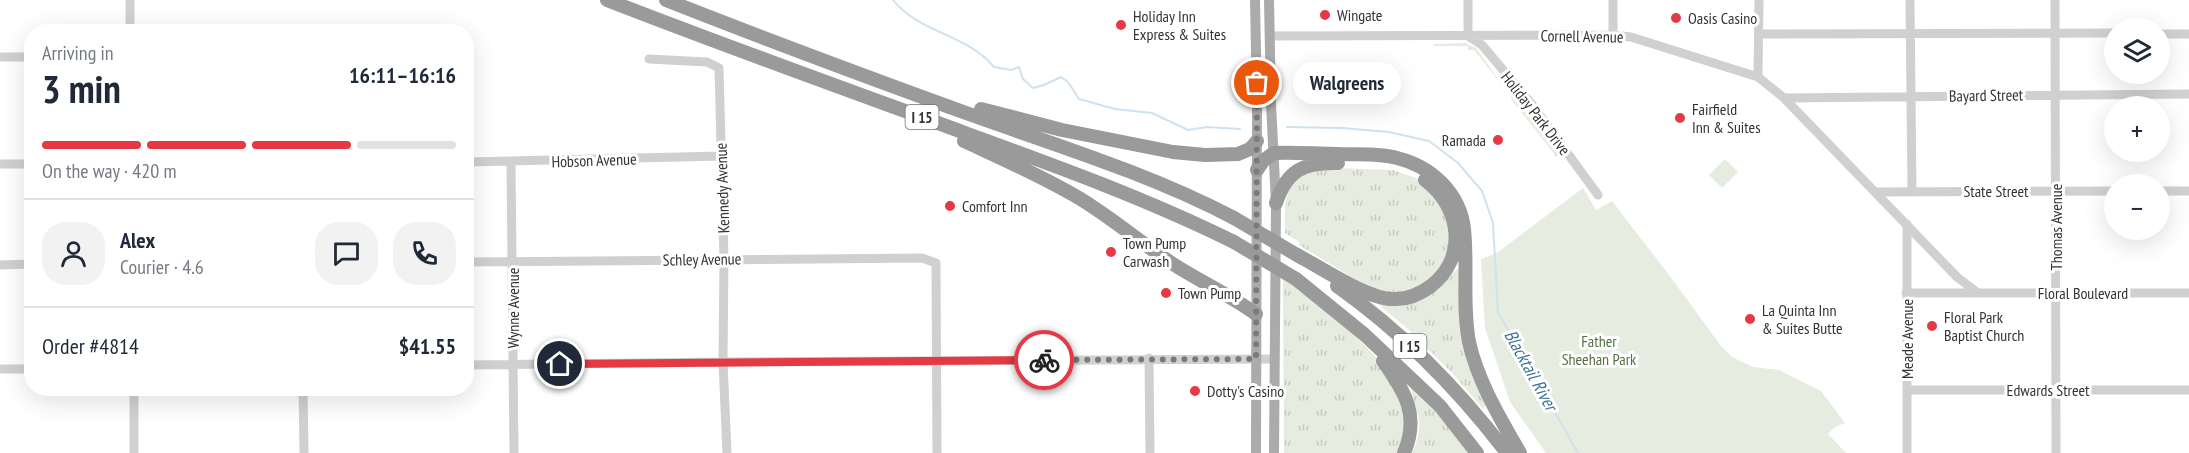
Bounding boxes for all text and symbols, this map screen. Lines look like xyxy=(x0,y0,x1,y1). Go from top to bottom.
place label: Wingate xyxy=(1337,5,1382,25)
place label: Holiday Inn Express & Suites xyxy=(1133,6,1226,44)
marker: Wingate xyxy=(1318,8,1332,22)
place label: Oasis Casino xyxy=(1688,8,1757,28)
marker: Oasis Casino xyxy=(1669,11,1683,25)
marker: Holiday Inn Express & Suites xyxy=(1114,18,1128,32)
map controls xyxy=(2104,18,2170,240)
button: layers xyxy=(2104,18,2170,84)
street label: Cornell Avenue xyxy=(1540,25,1624,47)
text: Arriving in xyxy=(42,40,114,66)
pin xyxy=(1231,57,1282,108)
text: 16:11–16:16 xyxy=(349,61,456,89)
callout: Walgreens xyxy=(1293,62,1401,104)
text: 3 min xyxy=(42,63,121,114)
icon: bag xyxy=(1240,66,1273,99)
street label: Holiday Park Drive xyxy=(1497,67,1575,159)
text: Walgreens xyxy=(1310,70,1384,96)
street label: Bayard Street xyxy=(1949,84,2024,106)
button: + xyxy=(2104,96,2170,162)
place label: Fairfield Inn & Suites xyxy=(1692,99,1761,137)
road number: I 15 xyxy=(906,105,938,129)
marker: Fairfield Inn & Suites xyxy=(1673,111,1687,125)
place label: Ramada xyxy=(1442,130,1486,150)
marker: Ramada xyxy=(1491,133,1505,147)
street label: Kennedy Avenue xyxy=(710,142,734,234)
street label: Hobson Avenue xyxy=(551,149,637,171)
text: On the way · 420 m xyxy=(42,158,177,184)
button: − xyxy=(2104,174,2170,240)
street label: State Street xyxy=(1963,181,2029,201)
street label: Thomas Avenue xyxy=(2046,184,2066,270)
place label: Comfort Inn xyxy=(962,196,1027,216)
marker: Comfort Inn xyxy=(943,199,957,213)
button: person xyxy=(42,222,105,285)
button: chat xyxy=(315,222,378,285)
button: phone xyxy=(393,222,456,285)
text: Alex xyxy=(120,226,155,254)
place label: Town Pump Carwash xyxy=(1123,233,1186,271)
marker: Town Pump Carwash xyxy=(1104,245,1118,259)
street label: Schley Avenue xyxy=(663,248,741,270)
text: Courier · 4.6 xyxy=(120,254,204,280)
street label: Wynne Avenue xyxy=(503,268,523,348)
place label: Town Pump xyxy=(1178,283,1241,303)
street label: Floral Boulevard xyxy=(2038,283,2128,303)
marker: Town Pump xyxy=(1159,286,1173,300)
street label: Meade Avenue xyxy=(1897,299,1917,379)
place label: La Quinta Inn & Suites Butte xyxy=(1762,300,1843,338)
place label: Floral Park Baptist Church xyxy=(1944,307,2024,345)
marker: La Quinta Inn & Suites Butte xyxy=(1743,312,1757,326)
marker: Floral Park Baptist Church xyxy=(1925,319,1939,333)
water label: Blacktail River xyxy=(1499,325,1564,417)
courier xyxy=(1014,330,1074,390)
park label: Father Sheehan Park xyxy=(1562,331,1637,369)
text: Order #4814 xyxy=(42,332,139,360)
text: $41.55 xyxy=(399,332,456,360)
road number: I 15 xyxy=(1394,334,1426,358)
pin xyxy=(534,338,585,389)
icon: bike xyxy=(1028,344,1061,377)
icon: home xyxy=(543,347,576,380)
street label: Edwards Street xyxy=(2007,380,2090,400)
place label: Dotty's Casino xyxy=(1207,381,1284,401)
marker: Dotty's Casino xyxy=(1188,384,1202,398)

